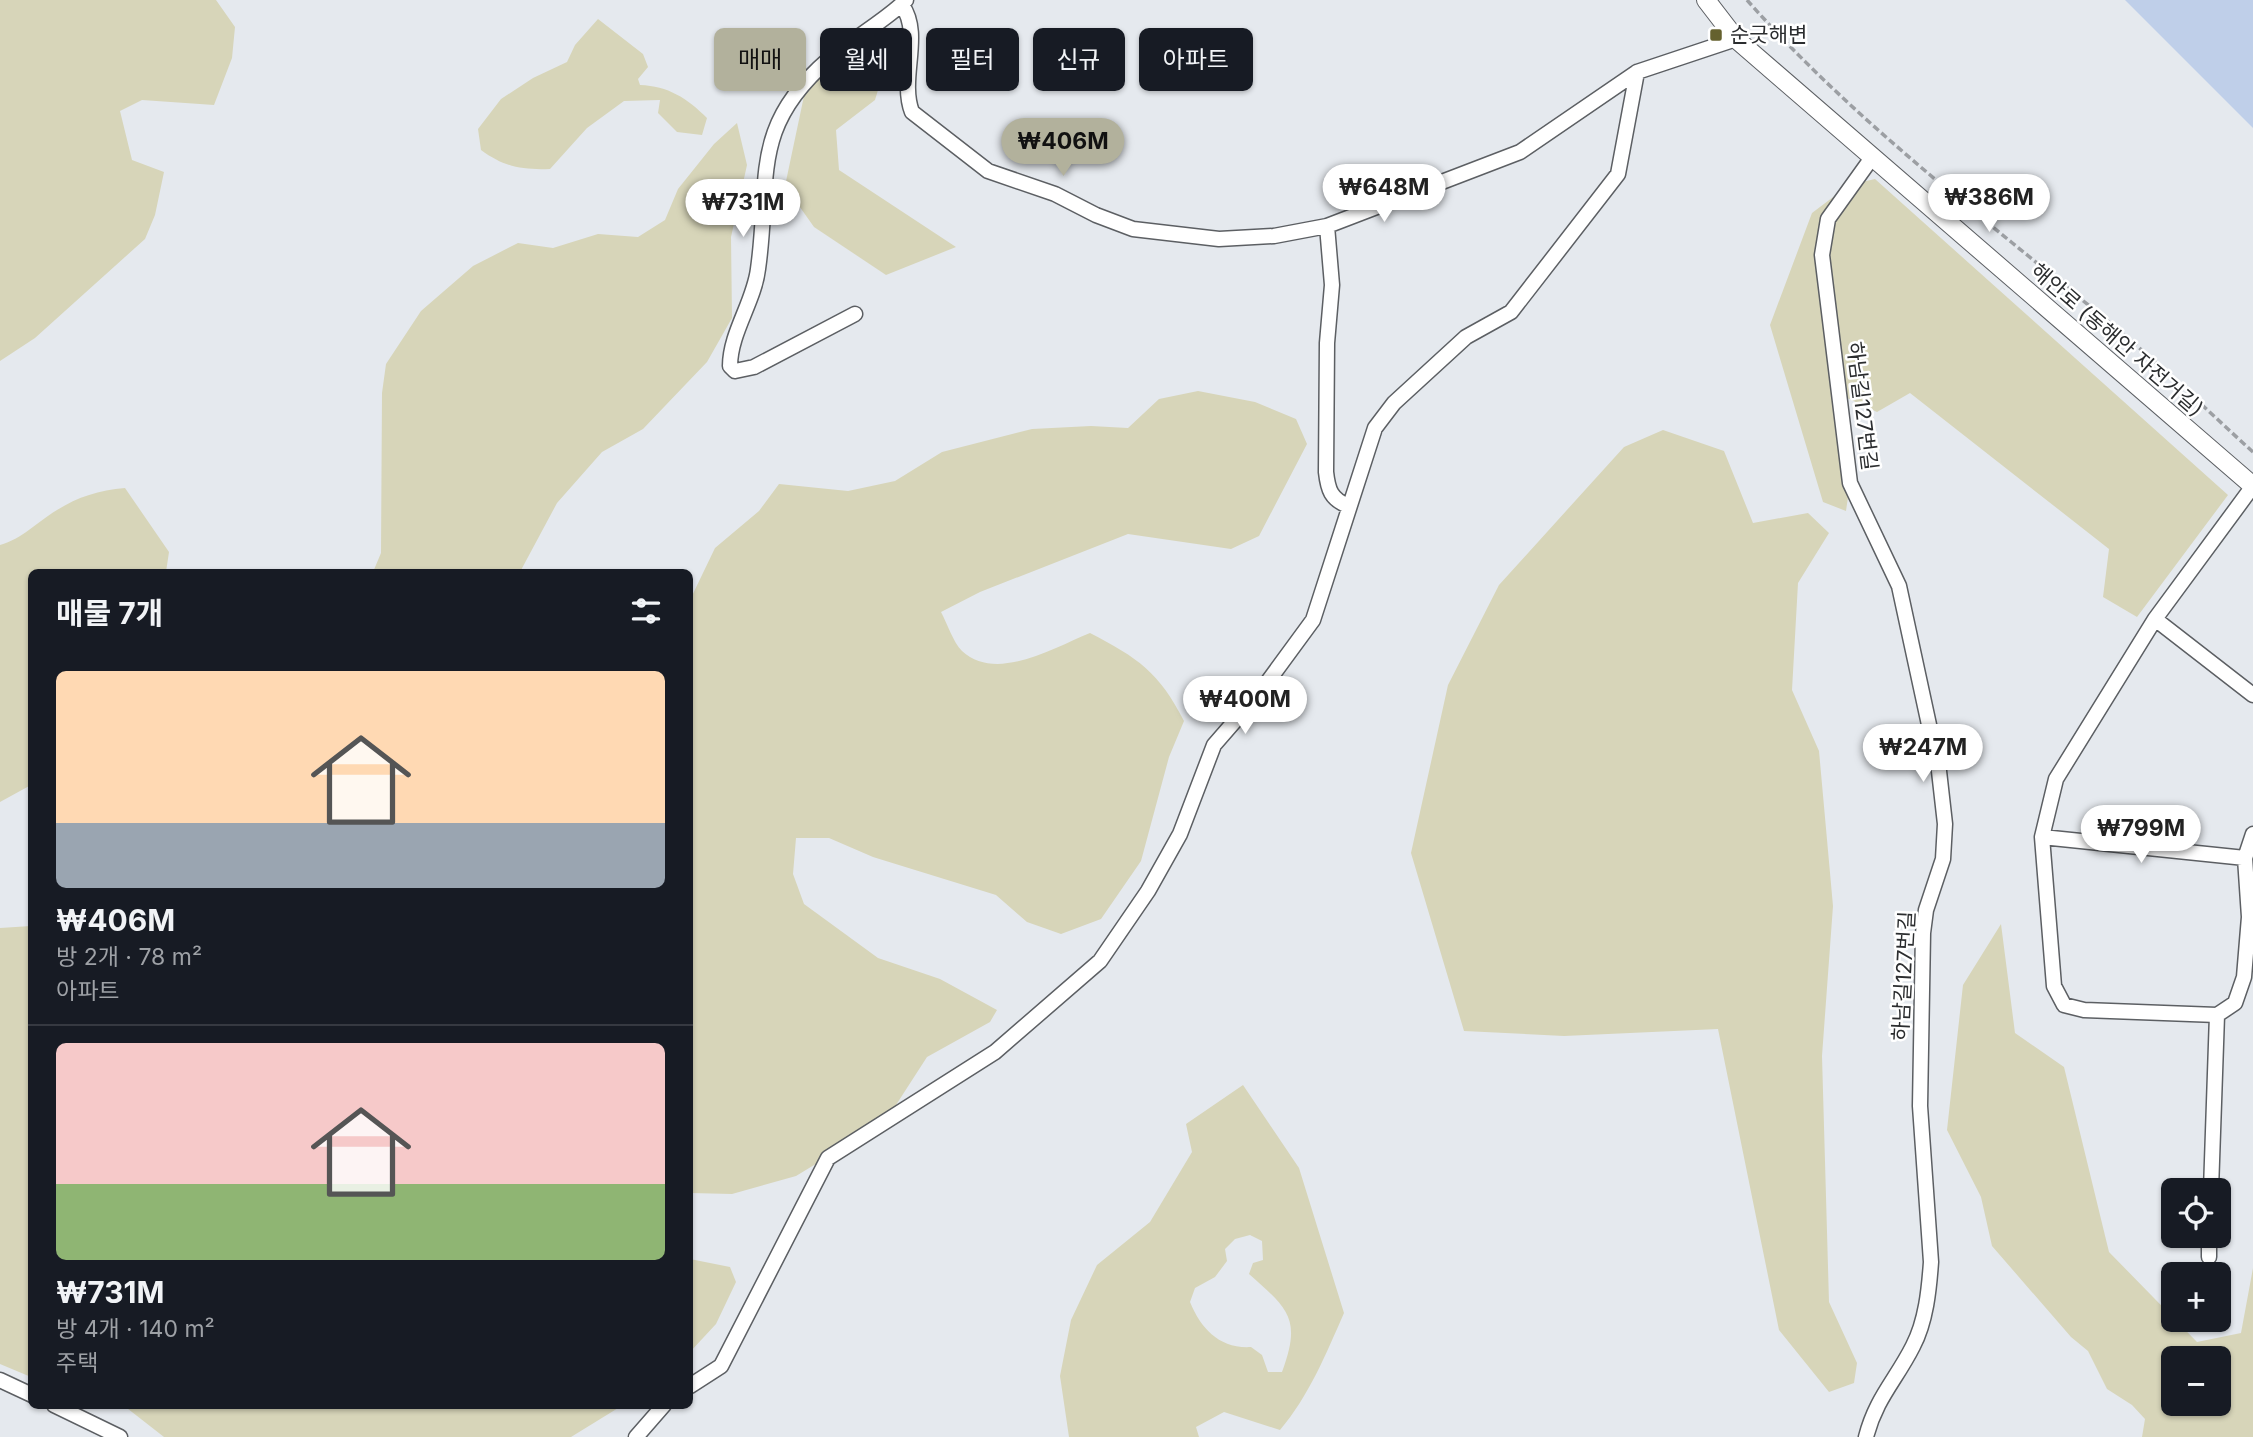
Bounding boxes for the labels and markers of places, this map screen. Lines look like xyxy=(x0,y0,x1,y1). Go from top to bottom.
place label: 순긋해변 xyxy=(1730,22,1807,47)
marker: 순긋해변 xyxy=(1708,27,1724,43)
pin: ₩406M xyxy=(1014,118,1112,178)
pin: ₩648M xyxy=(1335,164,1433,224)
pin: ₩386M xyxy=(1940,174,2038,234)
pin: ₩731M xyxy=(694,180,792,239)
pin: ₩400M xyxy=(1196,676,1294,736)
pin: ₩247M xyxy=(1874,724,1972,784)
pin: ₩799M xyxy=(2092,806,2190,865)

